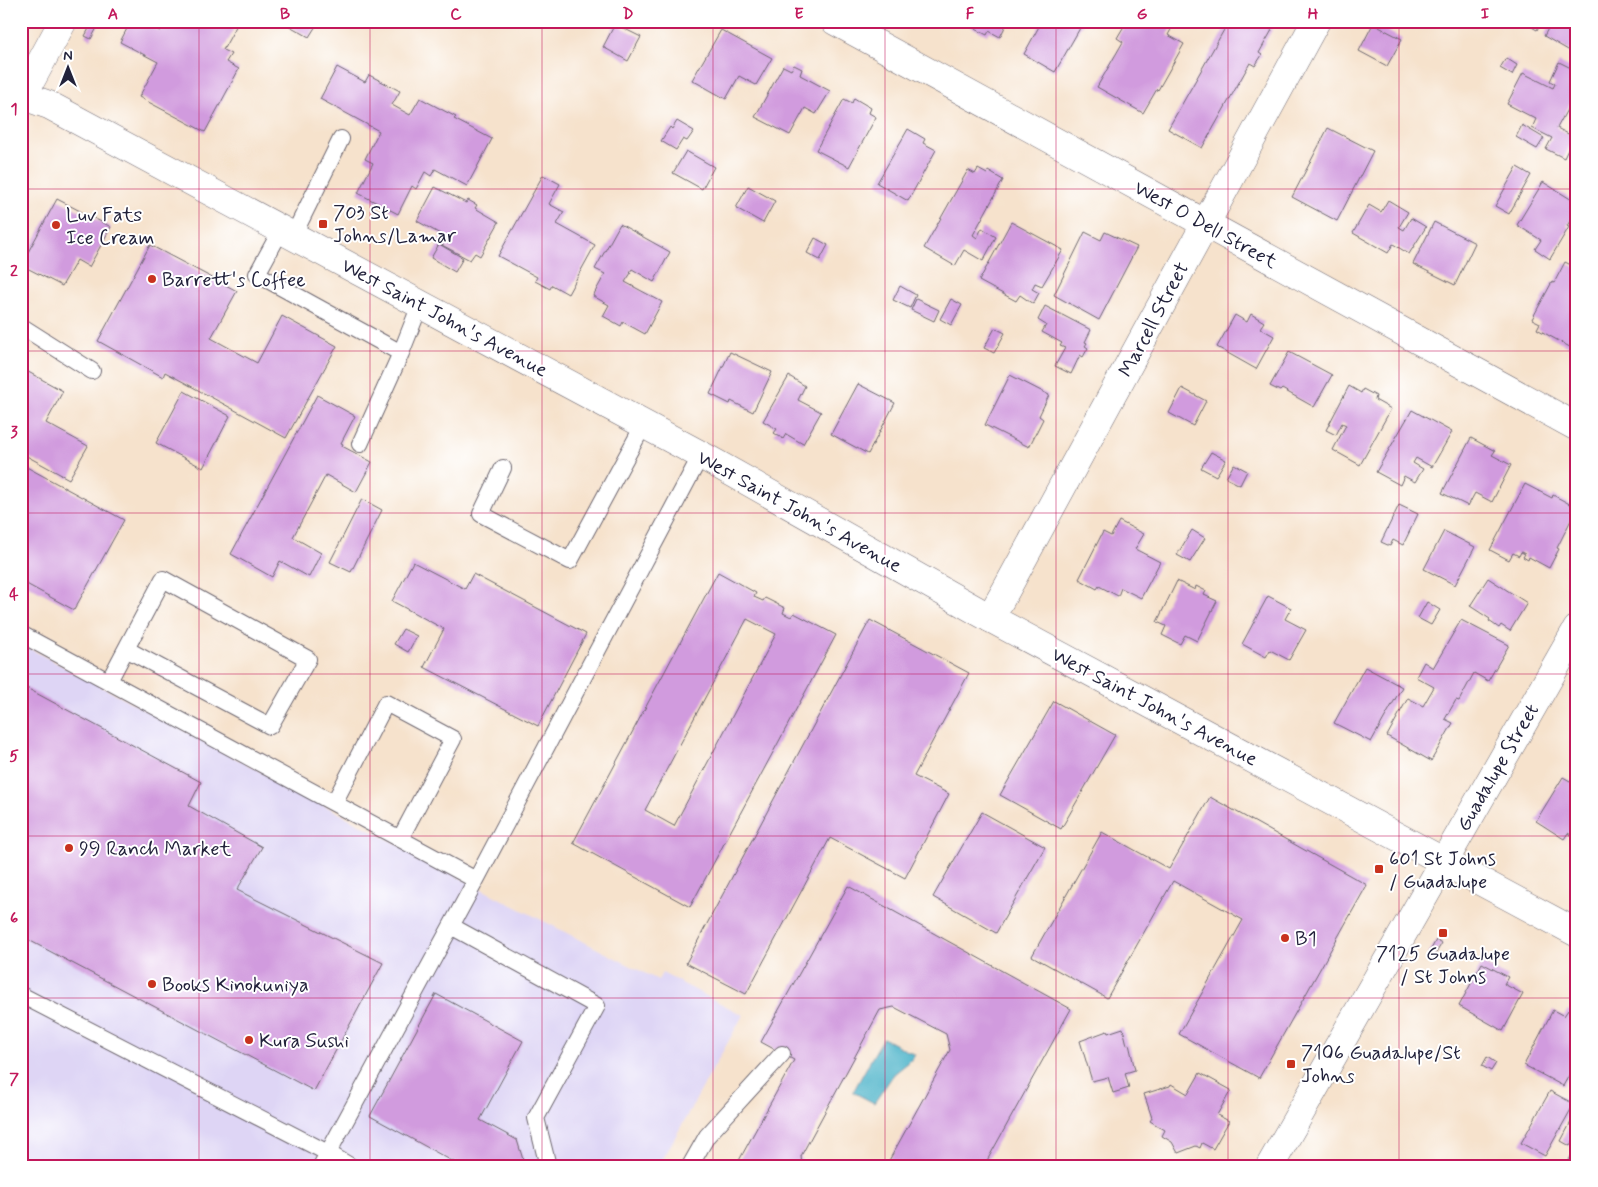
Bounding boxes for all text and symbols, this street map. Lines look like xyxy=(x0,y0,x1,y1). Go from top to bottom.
text: A xyxy=(108,4,118,25)
text: B xyxy=(280,4,290,25)
text: C xyxy=(450,4,462,25)
text: D xyxy=(622,4,634,25)
text: E xyxy=(794,4,804,25)
text: F xyxy=(966,4,975,25)
text: G xyxy=(1137,4,1148,25)
text: H xyxy=(1308,4,1319,25)
text: I xyxy=(1481,4,1490,25)
north arrow xyxy=(42,42,92,92)
text: N xyxy=(63,47,73,65)
text: 1 xyxy=(10,99,18,120)
street label: West O Dell Street xyxy=(1129,175,1282,276)
place label: 703 St Johns/Lamar xyxy=(333,200,457,250)
place label: Luv Fats Ice Cream xyxy=(66,202,154,252)
marker: 703 St Johns/Lamar xyxy=(317,218,329,230)
marker: Luv Fats Ice Cream xyxy=(50,219,62,231)
street label: West Saint John's Avenue xyxy=(336,252,552,384)
street label: Marcell Street xyxy=(1113,258,1196,382)
text: 2 xyxy=(10,261,18,282)
place label: Barrett's Coffee xyxy=(162,267,306,294)
marker: Barrett's Coffee xyxy=(146,273,158,285)
text: 3 xyxy=(10,422,18,443)
street label: West Saint John's Avenue xyxy=(692,445,907,580)
text: 4 xyxy=(9,584,19,605)
street label: West Saint John's Avenue xyxy=(1046,641,1262,773)
street label: Guadalupe Street xyxy=(1451,699,1546,837)
text: 5 xyxy=(9,746,19,767)
place label: 99 Ranch Market xyxy=(79,836,231,863)
marker: 99 Ranch Market xyxy=(63,842,75,854)
place label: 601 St Johns / Guadalupe xyxy=(1389,846,1496,896)
marker: 601 St Johns / Guadalupe xyxy=(1373,863,1385,875)
text: 6 xyxy=(10,908,18,929)
place label: B1 xyxy=(1295,926,1317,953)
marker: 7125 Guadalupe / St Johns xyxy=(1437,927,1449,939)
marker: B1 xyxy=(1279,932,1291,944)
place label: 7125 Guadalupe / St Johns xyxy=(1376,941,1510,991)
place label: Books Kinokuniya xyxy=(162,972,309,999)
marker: Books Kinokuniya xyxy=(146,978,158,990)
place label: Kura Sushi xyxy=(259,1028,349,1055)
marker: Kura Sushi xyxy=(243,1034,255,1046)
place label: 7106 Guadalupe/St Johns xyxy=(1301,1040,1461,1090)
marker: 7106 Guadalupe/St Johns xyxy=(1285,1058,1297,1070)
text: 7 xyxy=(9,1069,19,1090)

